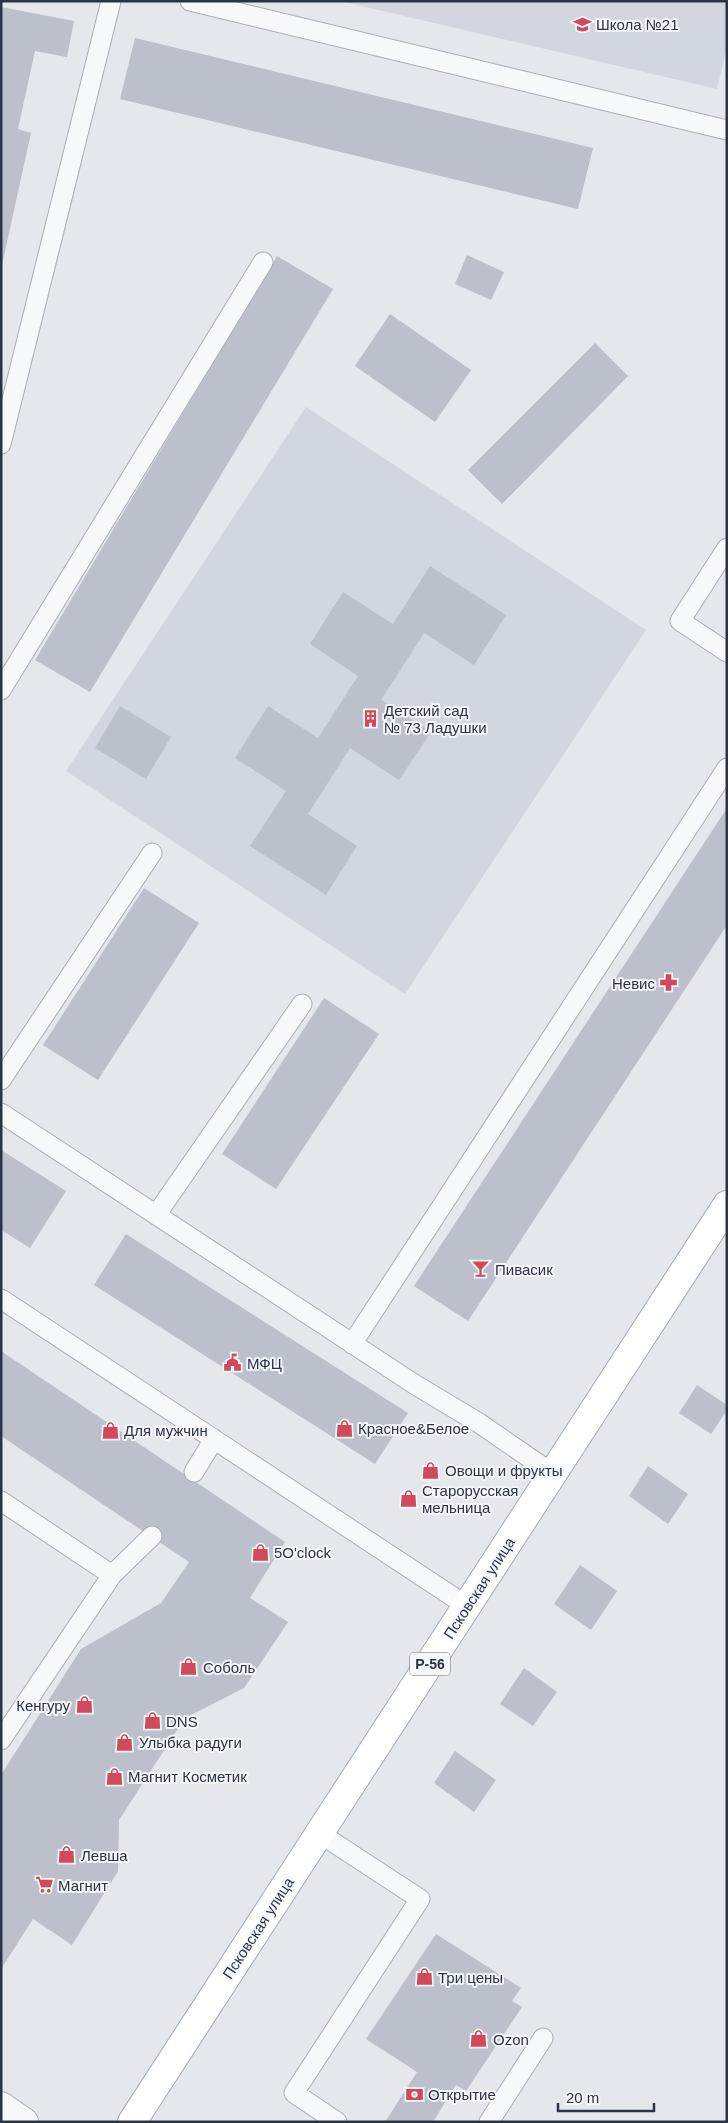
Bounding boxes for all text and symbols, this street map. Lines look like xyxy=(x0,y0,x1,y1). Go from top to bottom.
school or university icon: Школа №21 xyxy=(572,14,592,34)
place label: Школа №21 xyxy=(596,16,679,33)
place label: Детский сад № 73 Ладушки xyxy=(384,702,487,736)
building icon: Детский сад № 73 Ладушки xyxy=(360,709,380,729)
pharmacy icon: Невис xyxy=(659,973,679,993)
place label: Невис xyxy=(612,975,655,992)
bar icon: Пивасик xyxy=(471,1259,491,1279)
place label: Пивасик xyxy=(495,1261,553,1278)
public building icon: МФЦ xyxy=(223,1353,243,1373)
place label: МФЦ xyxy=(247,1355,282,1372)
shop icon: Красное&Белое xyxy=(334,1418,354,1438)
shop icon: Для мужчин xyxy=(100,1420,120,1440)
place label: Красное&Белое xyxy=(358,1420,469,1437)
place label: Для мужчин xyxy=(124,1422,208,1439)
shop icon: Овощи и фрукты xyxy=(421,1460,441,1480)
place label: Овощи и фрукты xyxy=(445,1462,563,1479)
place label: Старорусская мельница xyxy=(422,1482,518,1516)
shop icon: Старорусская мельница xyxy=(398,1489,418,1509)
street label: Псковская улица xyxy=(440,1534,518,1642)
shop icon: 5O'clock xyxy=(250,1542,270,1562)
place label: 5O'clock xyxy=(274,1544,332,1561)
road number: Р-56 xyxy=(410,1652,450,1676)
shop icon: Соболь xyxy=(179,1657,199,1677)
place label: Соболь xyxy=(203,1659,256,1676)
shop icon: Кенгуру xyxy=(74,1695,94,1715)
place label: Кенгуру xyxy=(16,1697,70,1714)
shop icon: DNS xyxy=(142,1711,162,1731)
place label: DNS xyxy=(166,1713,198,1730)
shop icon: Улыбка радуги xyxy=(115,1732,135,1752)
place label: Улыбка радуги xyxy=(139,1734,242,1751)
shop icon: Магнит Косметик xyxy=(104,1766,124,1786)
place label: Магнит Косметик xyxy=(128,1768,247,1785)
shop icon: Левша xyxy=(57,1845,77,1865)
place label: Левша xyxy=(81,1847,128,1864)
street label: Псковская улица xyxy=(219,1874,297,1982)
supermarket icon: Магнит xyxy=(34,1875,54,1895)
place label: Магнит xyxy=(58,1877,108,1894)
shop icon: Три цены xyxy=(414,1967,434,1987)
place label: Три цены xyxy=(438,1969,503,1986)
shop icon: Ozon xyxy=(469,2029,489,2049)
place label: Ozon xyxy=(493,2031,529,2048)
scale bar xyxy=(558,2080,654,2112)
bank icon: Открытие xyxy=(404,2084,424,2104)
place label: Открытие xyxy=(428,2086,496,2103)
text: 20 m xyxy=(566,2089,599,2106)

